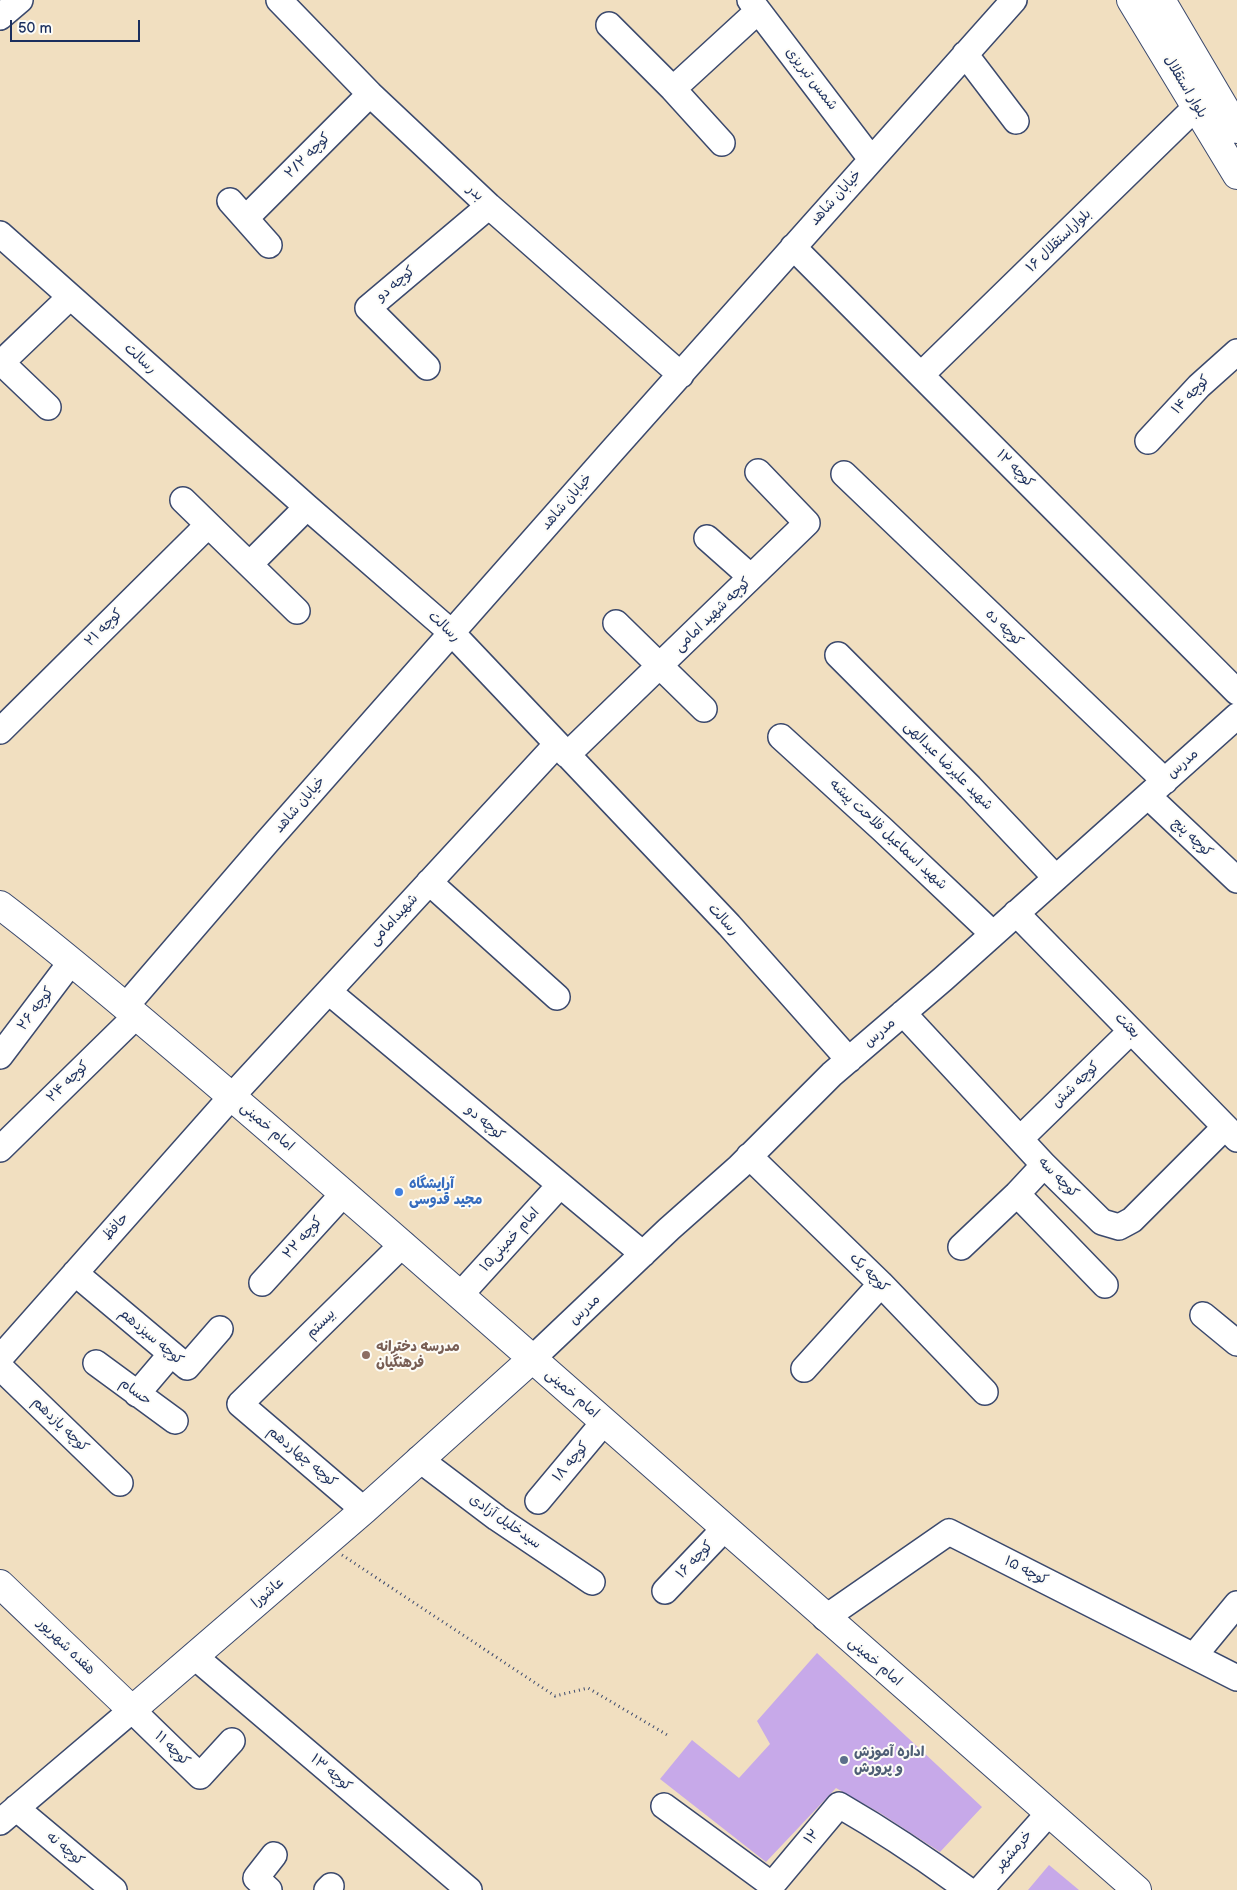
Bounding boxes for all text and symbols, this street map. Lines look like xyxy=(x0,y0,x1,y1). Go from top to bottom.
scale bar xyxy=(12,10,142,42)
text: 50 m xyxy=(18,19,52,38)
street label: شمس تبریزی xyxy=(781,44,841,114)
street label: بلوار استقلال xyxy=(1160,53,1210,121)
street label: کوچه ۲/۲ xyxy=(282,130,334,182)
street label: خیابان شاهد xyxy=(807,167,865,229)
street label: بدر xyxy=(463,181,487,205)
street label: بلواراستقلال ۱۶ xyxy=(1023,206,1095,276)
street label: کوچه دو xyxy=(373,263,419,305)
street label: رسالت xyxy=(120,340,160,378)
street label: کوچه ۱۴ xyxy=(1168,372,1214,418)
street label: کوچه ۱۲ xyxy=(992,446,1038,492)
street label: خیابان شاهد xyxy=(538,470,596,534)
street label: کوچه شهید امامی xyxy=(671,574,755,656)
street label: کوچه ۲۱ xyxy=(81,605,127,651)
street label: کوچه ده xyxy=(982,606,1026,650)
street label: رسالت xyxy=(425,608,463,646)
street label: شهید علیرضا عبدالهی xyxy=(900,718,996,814)
street label: مدرس xyxy=(1164,746,1202,782)
street label: خیابان شاهد xyxy=(271,773,329,837)
street label: شهید اسماعیل فلاحت پیشه xyxy=(826,776,950,894)
street label: کوچه پنج xyxy=(1168,815,1216,861)
street label: شهیدامامی xyxy=(366,891,422,949)
street label: رسالت xyxy=(704,901,742,939)
street label: کوچه ۲۶ xyxy=(14,984,58,1034)
street label: بعثت xyxy=(1111,1010,1143,1042)
street label: مدرس xyxy=(861,1015,899,1051)
street label: کوچه ۲۴ xyxy=(43,1058,93,1106)
street label: کوچه شش xyxy=(1049,1058,1103,1112)
street label: امام خمینی xyxy=(237,1099,297,1155)
street label: کوچه دو xyxy=(462,1102,508,1144)
street label: کوچه سه xyxy=(1034,1154,1082,1202)
place label: آرایشگاه مجید قدوسی xyxy=(409,1176,482,1208)
marker: آرایشگاه مجید قدوسی xyxy=(393,1186,405,1198)
street label: امام خمینی۱۵ xyxy=(477,1204,543,1276)
street label: حافظ xyxy=(99,1210,133,1244)
street label: کوچه ۲۲ xyxy=(280,1213,326,1263)
street label: کوچه یک xyxy=(846,1250,892,1296)
street label: مدرس xyxy=(566,1291,604,1329)
street label: کوچه سیزدهم xyxy=(115,1305,187,1369)
street label: بیستم xyxy=(303,1306,339,1342)
place label: مدرسه دخترانه فرهنگیان xyxy=(376,1339,460,1371)
marker: مدرسه دخترانه فرهنگیان xyxy=(360,1349,372,1361)
street label: امام خمینی xyxy=(542,1366,602,1422)
street label: حسام xyxy=(116,1375,154,1409)
street label: کوچه یازدهم xyxy=(28,1394,92,1456)
street label: کوچه چهاردهم xyxy=(264,1423,340,1491)
street label: کوچه ۱۸ xyxy=(549,1439,593,1485)
street label: سیدخلیل آزادی xyxy=(466,1491,544,1553)
street label: کوچه ۱۶ xyxy=(673,1538,717,1582)
street label: کوچه ۱۵ xyxy=(1001,1553,1051,1589)
street label: عاشورا xyxy=(248,1574,288,1612)
street label: هفده شهریور xyxy=(34,1615,98,1679)
street label: امام خمینی xyxy=(845,1634,905,1690)
street label: کوچه ۱۱ xyxy=(151,1728,193,1770)
place label: اداره آموزش و پرورش xyxy=(854,1744,924,1776)
street label: کوچه ۱۳ xyxy=(307,1751,355,1795)
marker: اداره آموزش و پرورش xyxy=(838,1754,850,1766)
street label: ۱۲ xyxy=(801,1826,823,1848)
street label: خرمشهر xyxy=(992,1827,1036,1875)
street label: کوچه نه xyxy=(43,1828,87,1870)

